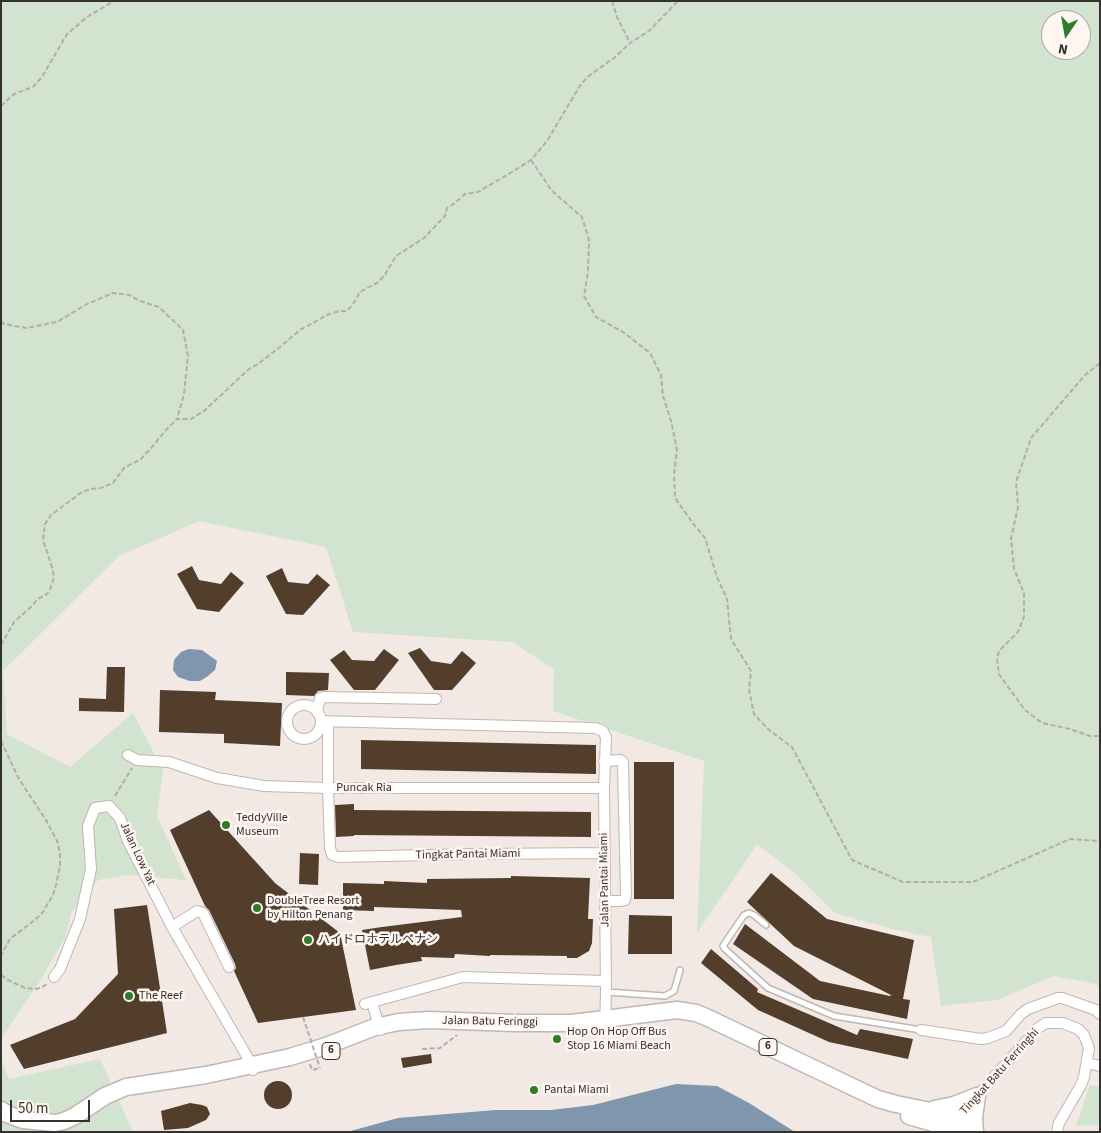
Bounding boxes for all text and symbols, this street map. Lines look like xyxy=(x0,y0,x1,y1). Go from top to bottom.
north arrow xyxy=(1041,10,1091,60)
text: N xyxy=(1056,38,1070,59)
street label: Puncak Ria xyxy=(336,781,392,795)
place label: TeddyVille Museum xyxy=(236,811,288,839)
marker: TeddyVille Museum xyxy=(220,819,232,831)
street label: Jalan Low Yat xyxy=(116,820,158,888)
street label: Jalan Pantai Miami xyxy=(597,833,613,927)
street label: Tingkat Pantai Miami xyxy=(415,847,521,863)
place label: DoubleTree Resort by Hilton Penang xyxy=(267,894,359,922)
marker: DoubleTree Resort by Hilton Penang xyxy=(251,902,263,914)
place label: ハイドロホテルペナン xyxy=(318,933,438,947)
marker: ハイドロホテルペナン xyxy=(302,934,314,946)
place label: The Reef xyxy=(139,989,182,1003)
marker: The Reef xyxy=(123,990,135,1002)
street label: Jalan Batu Feringgi xyxy=(442,1014,538,1030)
place label: Hop On Hop Off Bus Stop 16 Miami Beach xyxy=(567,1025,671,1053)
street label: Tingkat Batu Ferringhi xyxy=(957,1026,1043,1118)
marker: Hop On Hop Off Bus Stop 16 Miami Beach xyxy=(551,1033,563,1045)
road number: 6 xyxy=(759,1038,777,1056)
road number: 6 xyxy=(322,1042,340,1060)
place label: Pantai Miami xyxy=(544,1083,609,1097)
marker: Pantai Miami xyxy=(528,1084,540,1096)
scale bar xyxy=(12,1090,92,1122)
text: 50 m xyxy=(18,1098,48,1119)

